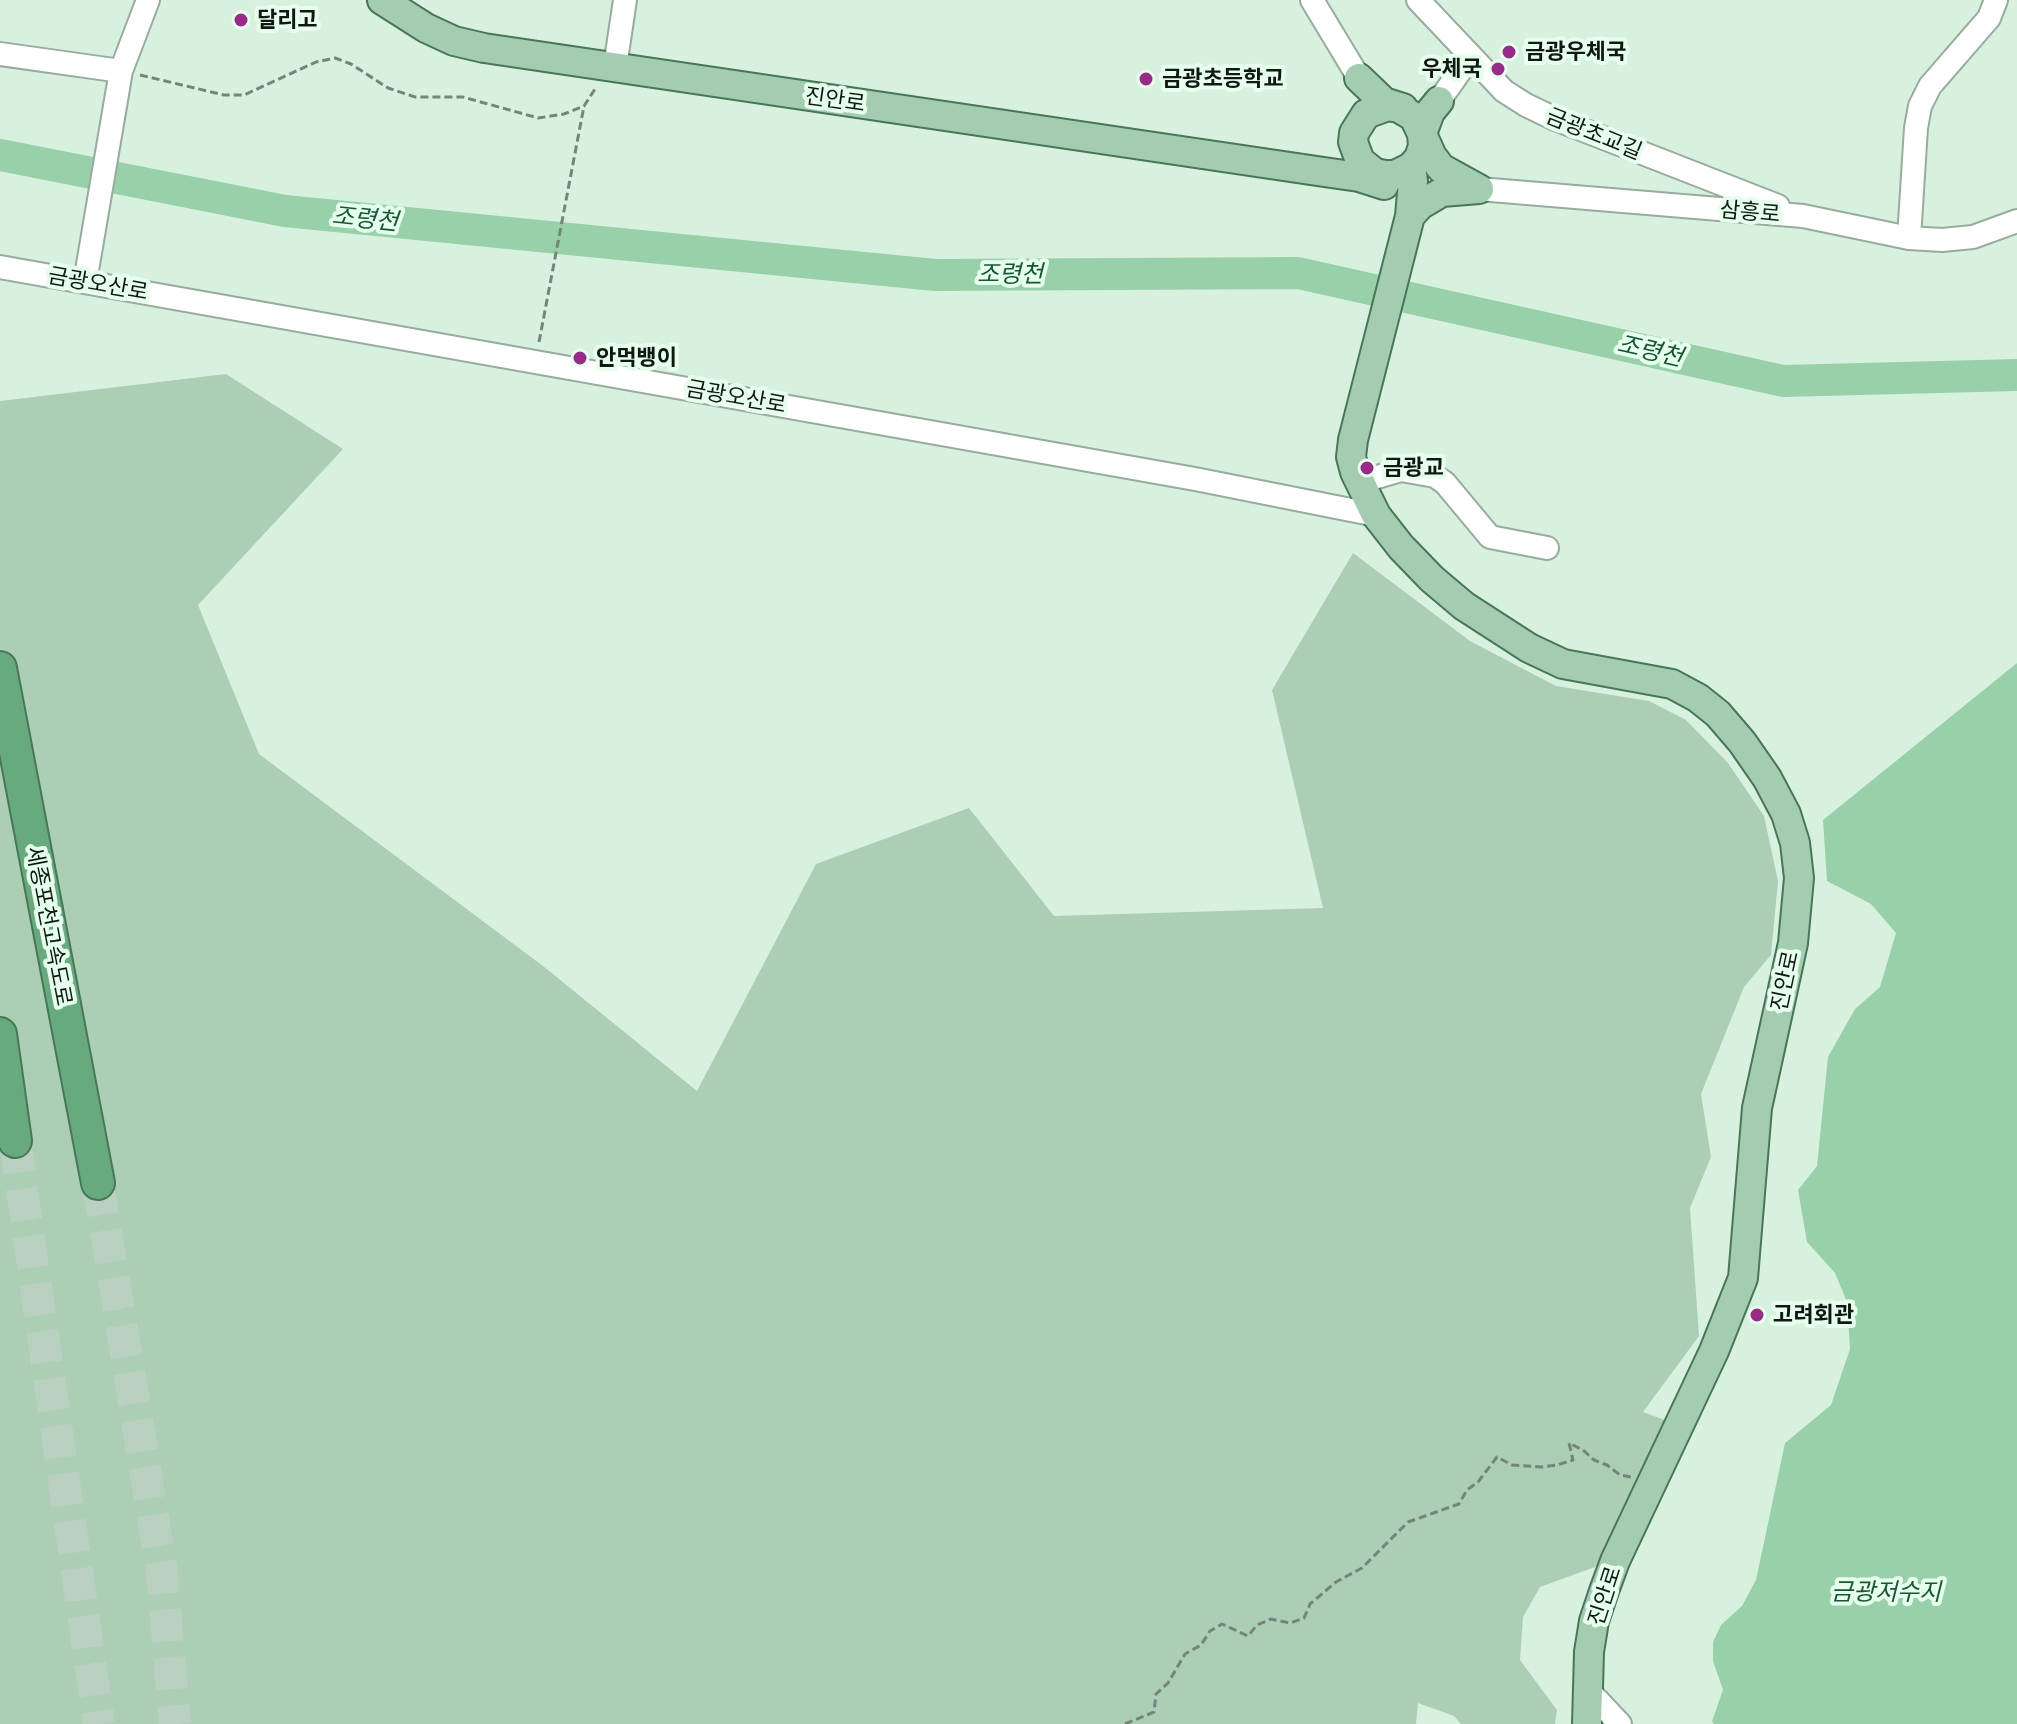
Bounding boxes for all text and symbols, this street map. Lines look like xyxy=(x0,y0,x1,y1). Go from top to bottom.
place label: 달리고 xyxy=(257,7,318,33)
marker: 달리고 xyxy=(232,11,250,29)
place label: 금광우체국 xyxy=(1525,39,1626,65)
marker: 금광우체국 xyxy=(1500,43,1518,61)
place label: 우체국 xyxy=(1421,56,1482,82)
marker: 우체국 xyxy=(1489,60,1507,78)
place label: 금광초등학교 xyxy=(1162,66,1283,92)
marker: 금광초등학교 xyxy=(1137,70,1155,88)
street label: 진안로 xyxy=(803,83,867,117)
street label: 금광초교길 xyxy=(1542,103,1646,165)
street label: 삼흥로 xyxy=(1719,196,1781,228)
water label: 조령천 xyxy=(331,201,399,237)
water label: 조령천 xyxy=(977,260,1043,288)
street label: 금광오산로 xyxy=(46,262,150,306)
water label: 조령천 xyxy=(1614,330,1686,372)
place label: 안먹뱅이 xyxy=(596,345,677,371)
marker: 안먹뱅이 xyxy=(571,349,589,367)
street label: 금광오산로 xyxy=(684,375,788,419)
place label: 금광교 xyxy=(1383,455,1444,481)
marker: 금광교 xyxy=(1358,459,1376,477)
street label: 세종포천고속도로 xyxy=(21,844,77,1008)
street label: 진안로 xyxy=(1766,949,1804,1013)
place label: 고려회관 xyxy=(1773,1302,1854,1328)
marker: 고려회관 xyxy=(1748,1306,1766,1324)
street label: 진안로 xyxy=(1583,1563,1627,1629)
water label: 금광저수지 xyxy=(1831,1578,1941,1606)

